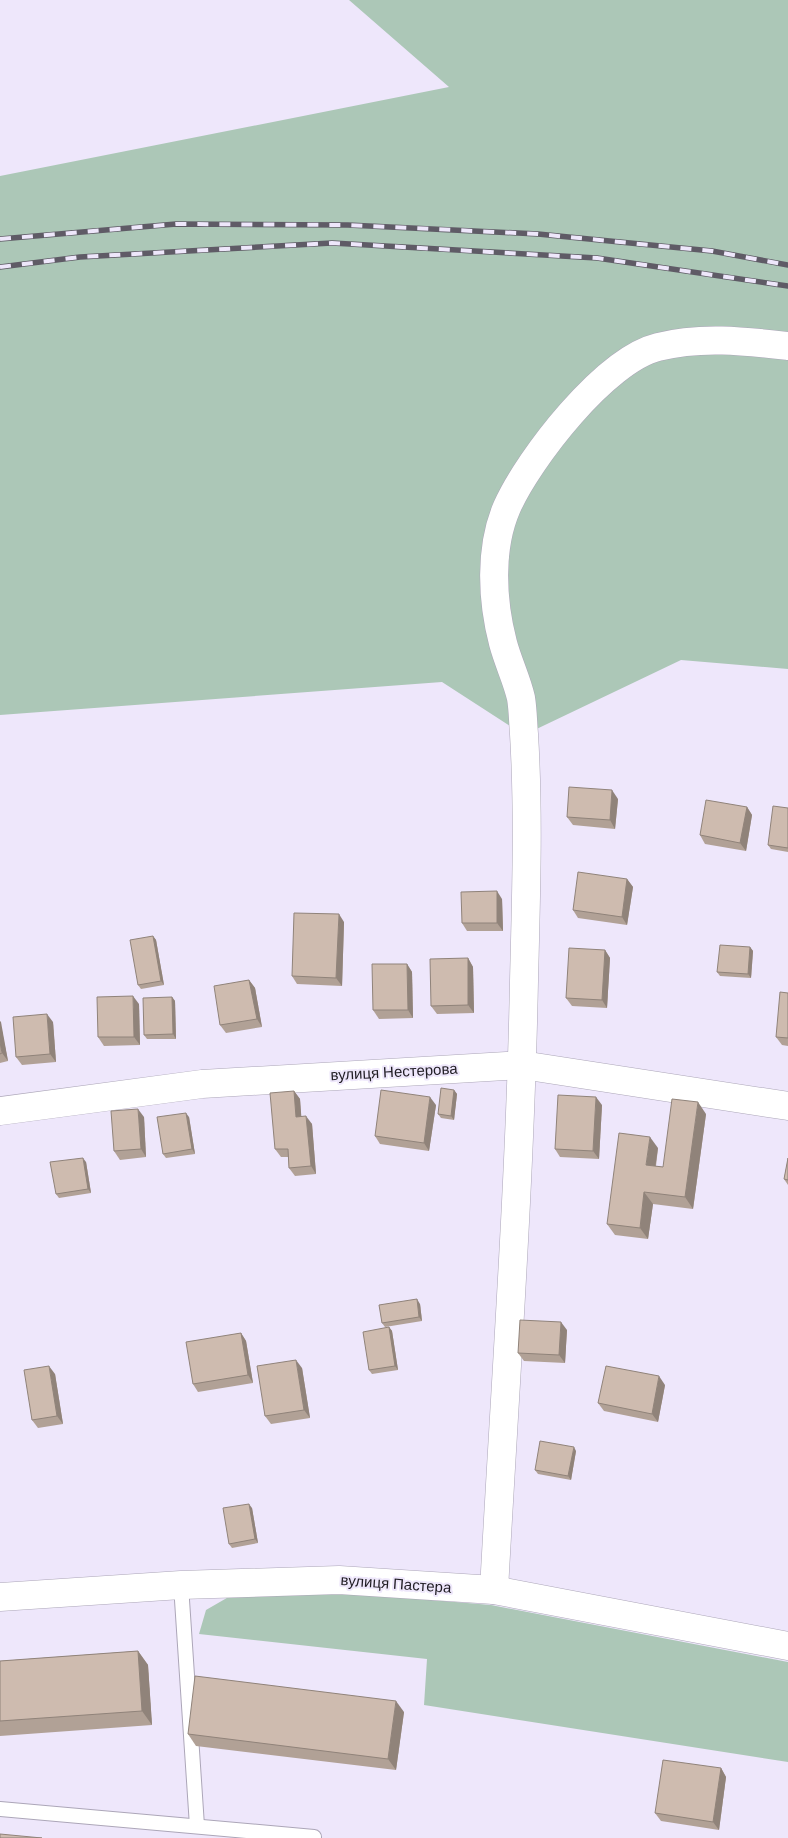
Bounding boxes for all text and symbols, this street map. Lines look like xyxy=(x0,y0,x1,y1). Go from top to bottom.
street label: вулиця Нестерова xyxy=(330,1059,459,1085)
street label: вулиця Пастера xyxy=(340,1570,453,1598)

